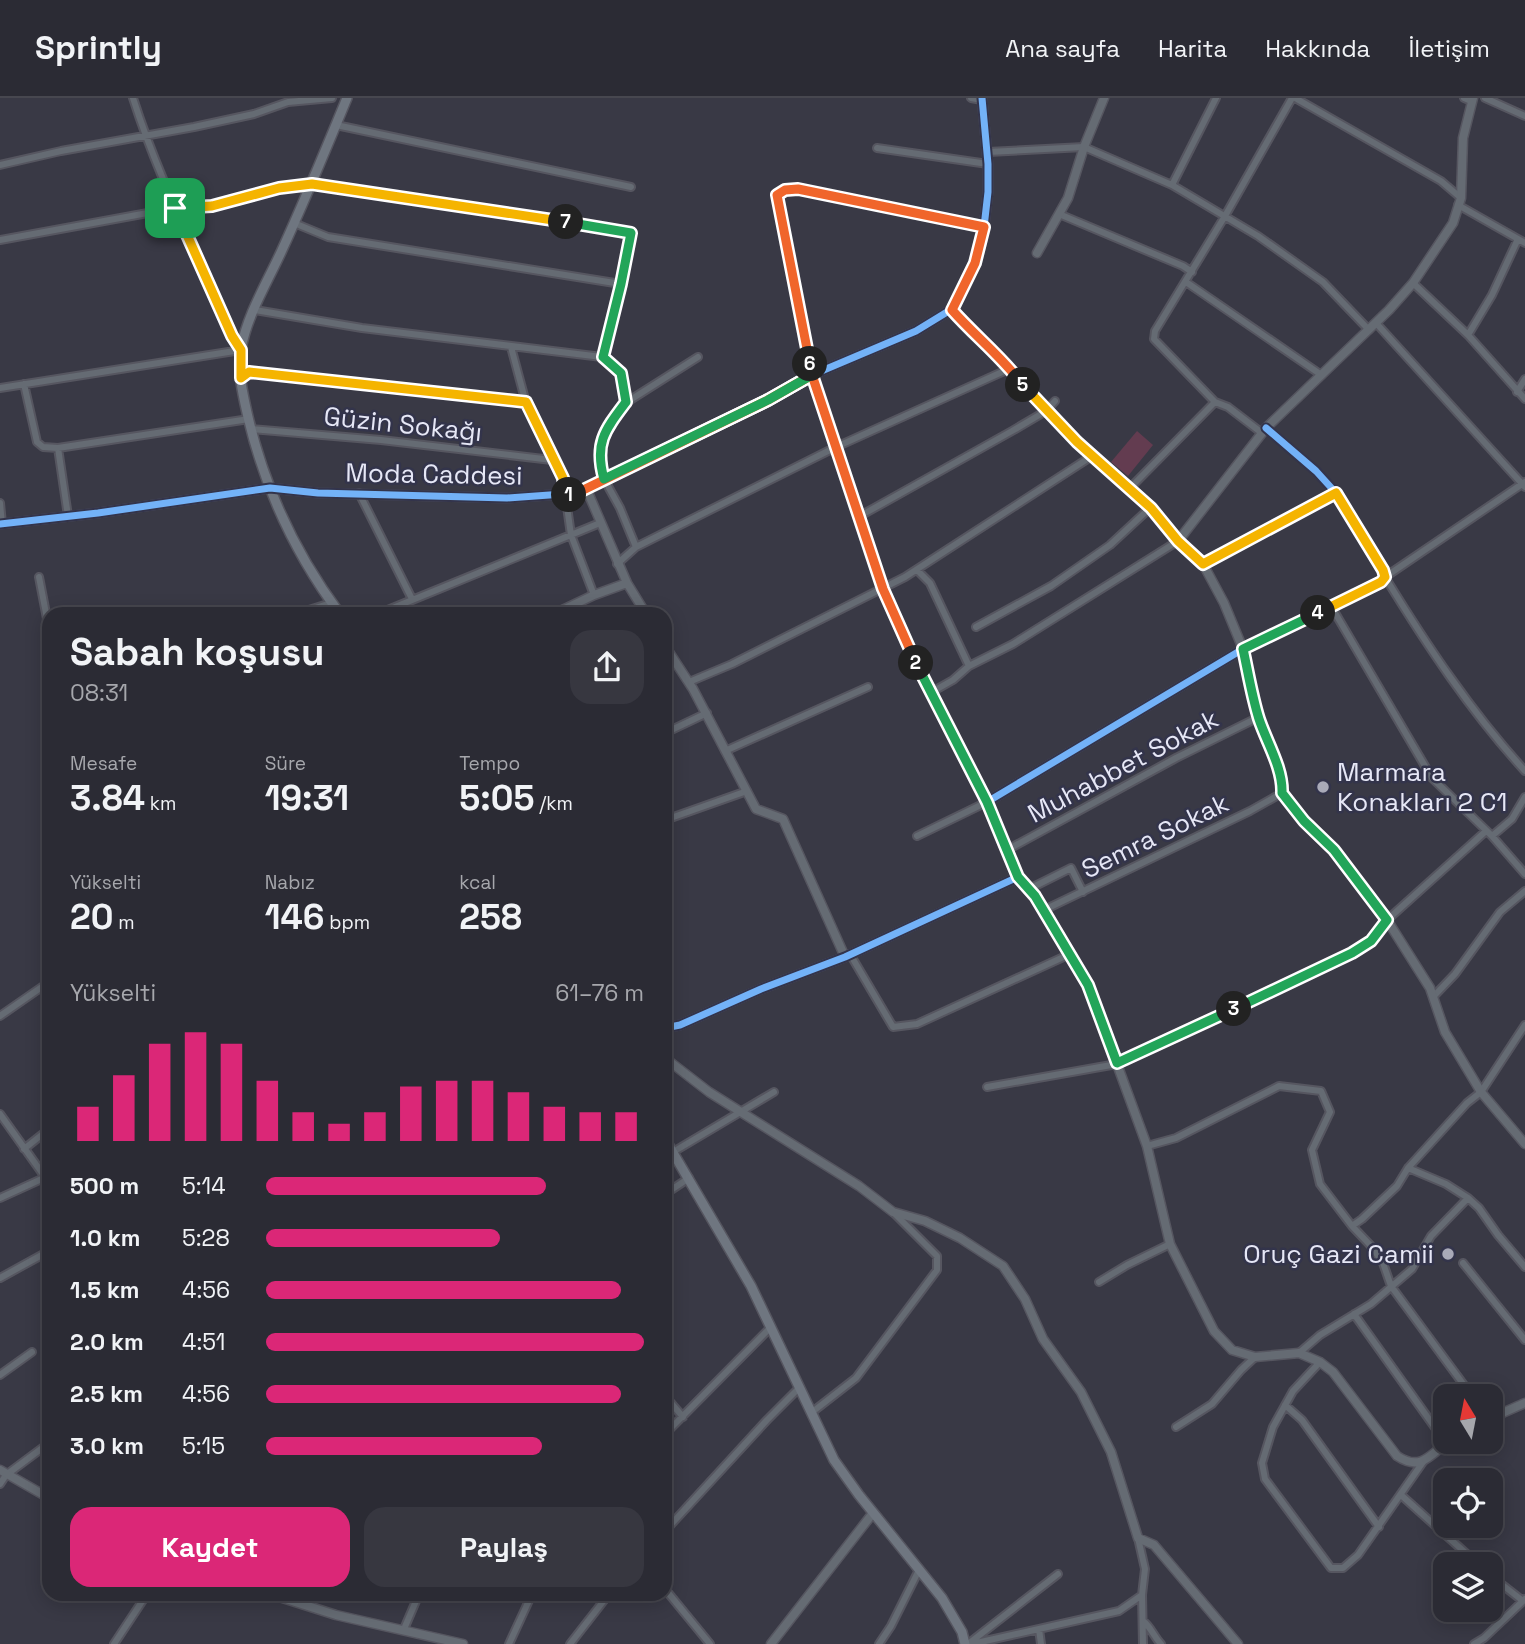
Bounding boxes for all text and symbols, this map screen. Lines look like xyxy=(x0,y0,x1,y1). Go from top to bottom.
text: Sprintly xyxy=(35,27,162,69)
text: Ana sayfa xyxy=(1005,33,1120,64)
text: Harita xyxy=(1158,33,1227,64)
text: Hakkında xyxy=(1265,33,1370,64)
text: İletişim xyxy=(1408,33,1490,64)
pin xyxy=(145,178,205,238)
icon: arrive xyxy=(156,189,194,227)
pin: 7 xyxy=(548,204,584,240)
text: 7 xyxy=(560,209,571,234)
pin: 6 xyxy=(792,346,828,382)
text: 6 xyxy=(804,351,815,376)
pin: 5 xyxy=(1006,368,1040,402)
text: 5 xyxy=(1017,372,1028,397)
street label: Güzin Sokağı xyxy=(322,399,484,449)
street label: Moda Caddesi xyxy=(345,455,523,493)
pin: 1 xyxy=(552,478,586,512)
text: 1 xyxy=(564,482,573,507)
pin: 4 xyxy=(1300,596,1336,630)
text: 4 xyxy=(1311,600,1324,625)
text: Sabah koşusu xyxy=(70,628,324,676)
button: share xyxy=(570,630,644,704)
pin: 2 xyxy=(898,646,934,680)
text: 2 xyxy=(910,650,921,675)
text: 08:31 xyxy=(70,678,128,708)
street label: Muhabbet Sokak xyxy=(1022,701,1224,831)
text: Mesafe xyxy=(70,751,137,776)
text: Süre xyxy=(265,751,306,776)
text: Tempo xyxy=(459,751,520,776)
place label: Marmara Konakları 2 C1 xyxy=(1337,755,1507,819)
text: 3.84 xyxy=(70,776,145,820)
text: 19:31 xyxy=(265,776,349,820)
text: 5:05 xyxy=(459,776,534,820)
marker: Marmara Konakları 2 C1 xyxy=(1315,779,1331,795)
street label: Semra Sokak xyxy=(1076,786,1234,886)
text: km xyxy=(145,791,176,816)
text: /km xyxy=(534,791,573,816)
text: Yükselti xyxy=(70,870,141,895)
text: Nabız xyxy=(265,870,315,895)
text: kcal xyxy=(459,870,496,895)
text: 20 xyxy=(70,895,113,939)
text: 146 xyxy=(265,895,324,939)
text: 258 xyxy=(459,895,522,939)
text: m xyxy=(113,910,135,935)
text: bpm xyxy=(324,910,370,935)
text: Yükselti xyxy=(70,978,156,1008)
text: 61–76 m xyxy=(555,978,644,1008)
pin: 3 xyxy=(1216,992,1252,1026)
text: 3 xyxy=(1228,996,1239,1021)
text: 500 m xyxy=(70,1171,139,1201)
text: 5:14 xyxy=(182,1171,226,1201)
text: 1.0 km xyxy=(70,1223,140,1253)
text: 5:28 xyxy=(182,1223,230,1253)
place label: Oruç Gazi Camii xyxy=(1243,1237,1434,1271)
marker: Oruç Gazi Camii xyxy=(1440,1246,1456,1262)
text: 1.5 km xyxy=(70,1275,140,1305)
text: 4:56 xyxy=(182,1275,230,1305)
text: 2.0 km xyxy=(70,1327,144,1357)
text: 4:51 xyxy=(182,1327,225,1357)
text: 2.5 km xyxy=(70,1379,143,1409)
text: 4:56 xyxy=(182,1379,230,1409)
north arrow xyxy=(1433,1384,1503,1454)
map controls xyxy=(1433,1384,1503,1622)
text: 3.0 km xyxy=(70,1431,144,1461)
text: 5:15 xyxy=(182,1431,225,1461)
button: locate xyxy=(1433,1468,1503,1538)
button: Kaydet xyxy=(70,1507,350,1587)
button: Paylaş xyxy=(364,1507,644,1587)
button: layers xyxy=(1433,1552,1503,1622)

